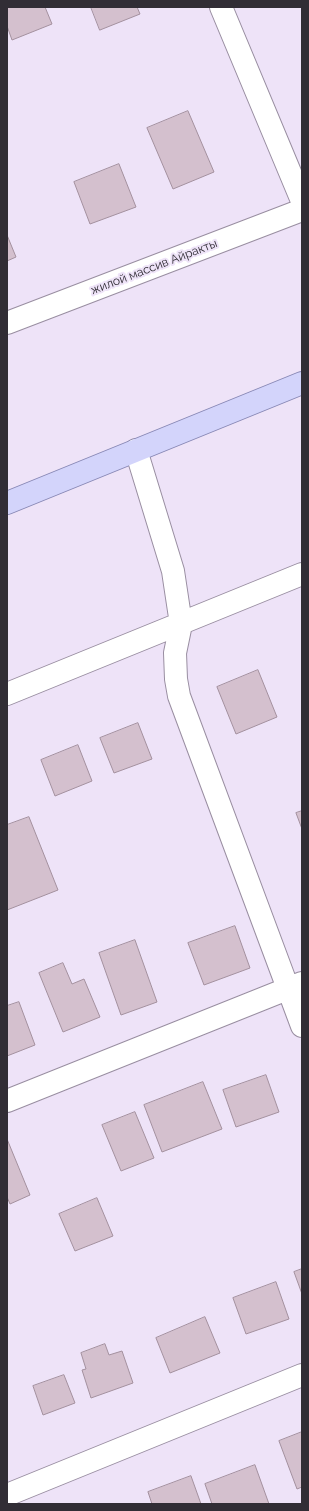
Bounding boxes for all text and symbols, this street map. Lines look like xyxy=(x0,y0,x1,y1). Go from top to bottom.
street label: жилой массив Айракты xyxy=(89,236,219,298)

